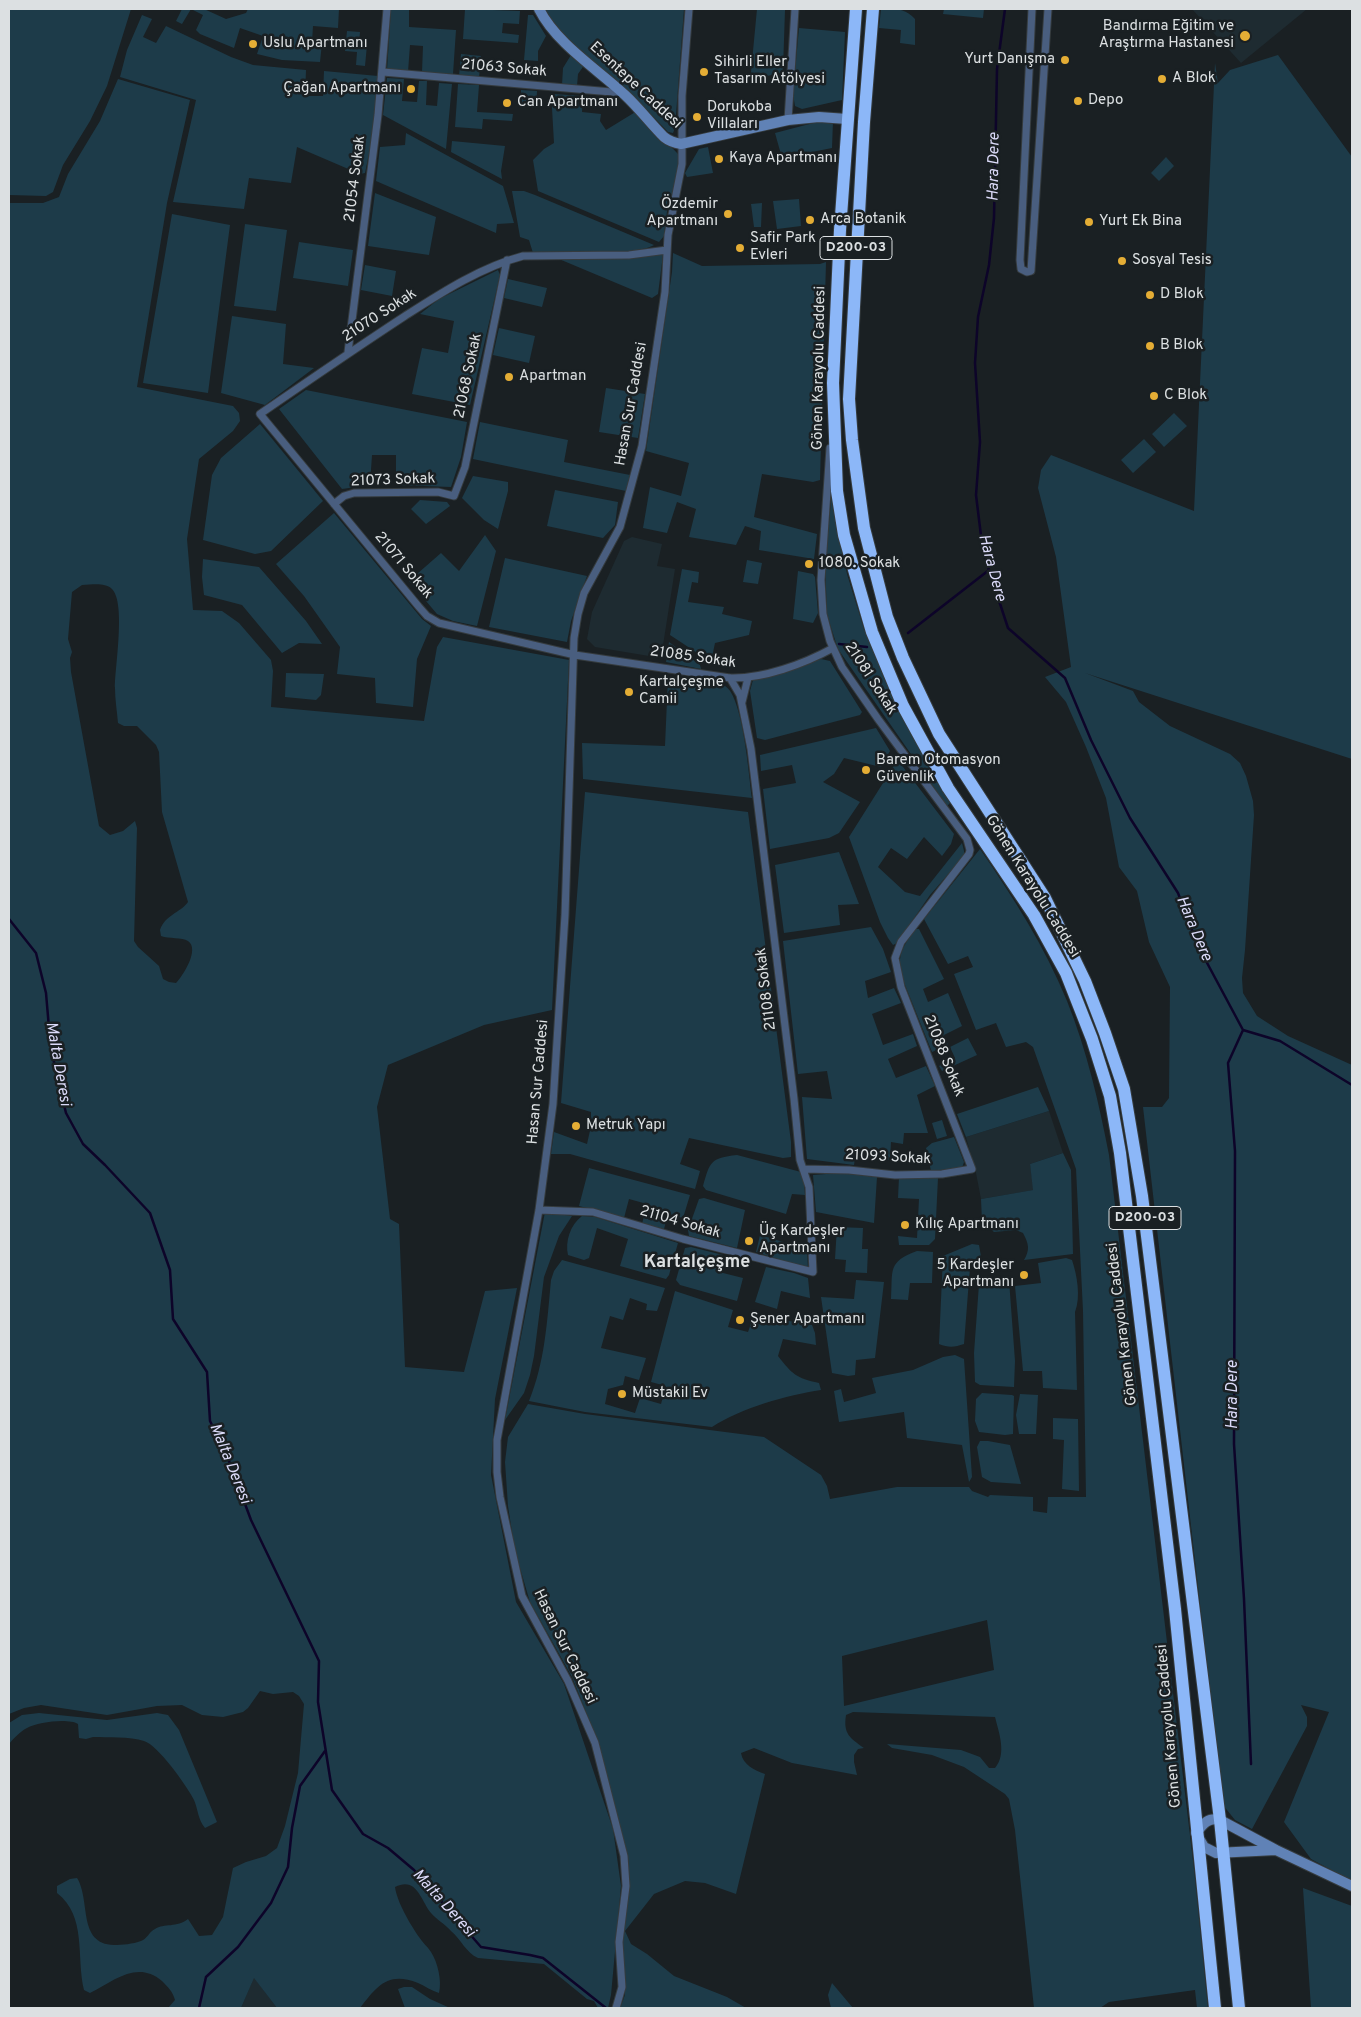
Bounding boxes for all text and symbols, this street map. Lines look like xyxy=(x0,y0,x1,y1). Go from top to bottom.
place label: Bandırma Eğitim ve Araştırma Hastanesi xyxy=(1099,18,1234,53)
marker: Bandırma Eğitim ve Araştırma Hastanesi xyxy=(1238,29,1252,43)
place label: Uslu Apartmanı xyxy=(263,35,368,53)
marker: Uslu Apartmanı xyxy=(247,38,259,50)
street label: Esentepe Caddesi xyxy=(585,39,685,133)
place label: Yurt Danışma xyxy=(964,51,1055,69)
place label: Sihirli Eller Tasarım Atölyesi xyxy=(714,54,825,89)
marker: Yurt Danışma xyxy=(1059,54,1071,66)
street label: 21063 Sokak xyxy=(460,56,548,82)
marker: Sihirli Eller Tasarım Atölyesi xyxy=(698,66,710,78)
place label: A Blok xyxy=(1172,70,1216,88)
marker: A Blok xyxy=(1156,73,1168,85)
place label: Çağan Apartmanı xyxy=(283,80,401,98)
marker: Çağan Apartmanı xyxy=(405,83,417,95)
place label: Depo xyxy=(1088,92,1123,110)
place label: Can Apartmanı xyxy=(517,94,618,112)
marker: Depo xyxy=(1072,95,1084,107)
marker: Can Apartmanı xyxy=(501,97,513,109)
place label: Dorukoba Villaları xyxy=(707,99,772,134)
marker: Dorukoba Villaları xyxy=(691,111,703,123)
water label: Hara Dere xyxy=(985,132,1005,202)
street label: 21054 Sokak xyxy=(342,135,370,223)
place label: Kaya Apartmanı xyxy=(729,150,837,168)
marker: Kaya Apartmanı xyxy=(713,153,725,165)
place label: Özdemir Apartmanı xyxy=(647,196,718,231)
marker: Özdemir Apartmanı xyxy=(722,208,734,220)
place label: Arca Botanik xyxy=(820,211,906,229)
place label: Yurt Ek Bina xyxy=(1099,213,1182,231)
marker: Arca Botanik xyxy=(804,214,816,226)
marker: Yurt Ek Bina xyxy=(1083,216,1095,228)
place label: Safir Park Evleri xyxy=(750,230,816,265)
road number: D200-03 xyxy=(820,237,892,260)
marker: Safir Park Evleri xyxy=(734,242,746,254)
place label: Sosyal Tesis xyxy=(1132,252,1212,270)
marker: Sosyal Tesis xyxy=(1116,255,1128,267)
street label: 21070 Sokak xyxy=(339,285,421,347)
street label: Gönen Karayolu Caddesi xyxy=(810,286,830,450)
place label: D Blok xyxy=(1160,286,1204,304)
marker: D Blok xyxy=(1144,289,1156,301)
street label: 21068 Sokak xyxy=(451,332,487,420)
place label: B Blok xyxy=(1160,337,1203,355)
marker: B Blok xyxy=(1144,340,1156,352)
street label: Hasan Sur Caddesi xyxy=(612,341,652,467)
place label: Apartman xyxy=(519,368,586,386)
marker: Apartman xyxy=(503,371,515,383)
place label: C Blok xyxy=(1164,387,1207,405)
marker: C Blok xyxy=(1148,390,1160,402)
street label: 21073 Sokak xyxy=(350,471,436,491)
street label: 21071 Sokak xyxy=(370,529,436,603)
water label: Hara Dere xyxy=(973,532,1009,604)
place label: 1080. Sokak xyxy=(819,555,900,573)
marker: 1080. Sokak xyxy=(803,558,815,570)
street label: 21081 Sokak xyxy=(840,639,900,719)
street label: 21085 Sokak xyxy=(649,643,737,673)
place label: Kartalçeşme Camii xyxy=(639,674,724,709)
marker: Kartalçeşme Camii xyxy=(623,686,635,698)
place label: Barem Otomasyon Güvenlik xyxy=(876,752,1001,787)
marker: Barem Otomasyon Güvenlik xyxy=(860,764,872,776)
street label: Gönen Karayolu Caddesi xyxy=(981,813,1083,961)
water label: Hara Dere xyxy=(1171,894,1215,964)
street label: 21108 Sokak xyxy=(753,947,781,1031)
street label: 21088 Sokak xyxy=(918,1012,968,1100)
street label: Hasan Sur Caddesi xyxy=(525,1019,553,1145)
water label: Malta Deresi xyxy=(40,1020,74,1108)
place label: Metruk Yapı xyxy=(586,1117,666,1135)
marker: Metruk Yapı xyxy=(570,1120,582,1132)
street label: 21093 Sokak xyxy=(844,1147,932,1169)
street label: 21104 Sokak xyxy=(637,1203,723,1243)
road number: D200-03 xyxy=(1109,1206,1181,1230)
place label: Kılıç Apartmanı xyxy=(915,1216,1019,1234)
marker: Kılıç Apartmanı xyxy=(899,1219,911,1231)
place label: Üç Kardeşler Apartmanı xyxy=(759,1223,845,1258)
marker: Üç Kardeşler Apartmanı xyxy=(743,1235,755,1247)
street label: Gönen Karayolu Caddesi xyxy=(1104,1241,1142,1407)
district label: Kartalçeşme xyxy=(644,1252,750,1274)
place label: 5 Kardeşler Apartmanı xyxy=(937,1257,1014,1292)
marker: 5 Kardeşler Apartmanı xyxy=(1018,1269,1030,1281)
place label: Şener Apartmanı xyxy=(750,1311,865,1329)
marker: Şener Apartmanı xyxy=(734,1314,746,1326)
water label: Hara Dere xyxy=(1224,1361,1244,1429)
place label: Müstakil Ev xyxy=(632,1385,708,1403)
marker: Müstakil Ev xyxy=(616,1388,628,1400)
water label: Malta Deresi xyxy=(204,1421,254,1507)
street label: Hasan Sur Caddesi xyxy=(528,1587,600,1707)
street label: Gönen Karayolu Caddesi xyxy=(1154,1643,1186,1809)
water label: Malta Deresi xyxy=(407,1866,479,1942)

